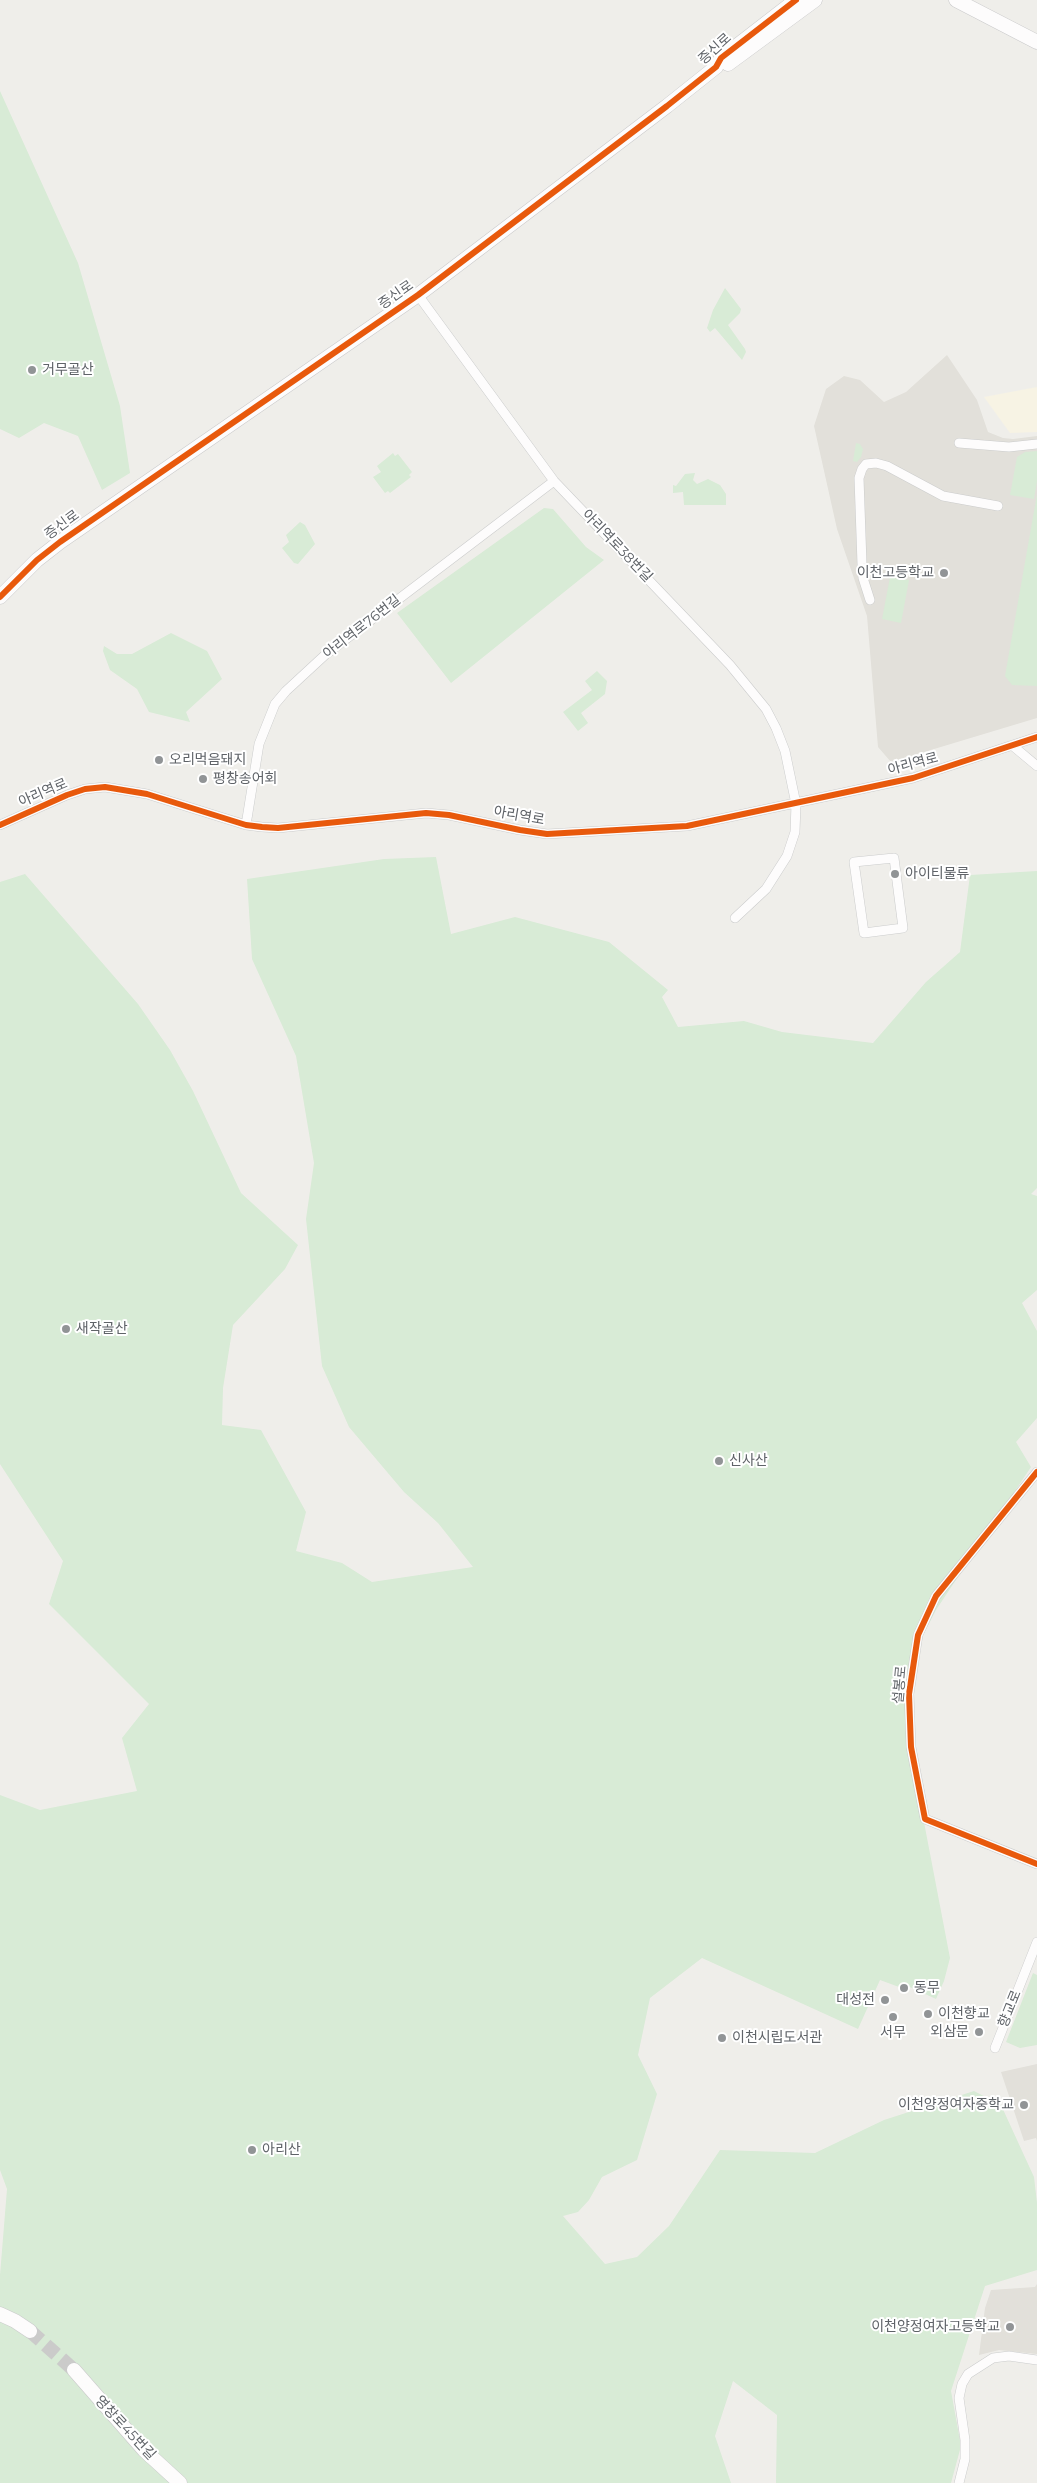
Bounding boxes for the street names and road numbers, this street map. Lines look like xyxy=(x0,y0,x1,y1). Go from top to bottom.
street label: 증신로 xyxy=(695,30,735,68)
street label: 증신로 xyxy=(375,277,417,313)
street label: 아리역로38번길 xyxy=(578,506,656,586)
street label: 증신로 xyxy=(41,507,83,543)
street label: 아리역로76번길 xyxy=(320,592,404,662)
street label: 아리역로 xyxy=(886,749,940,779)
street label: 아리역로 xyxy=(16,775,70,811)
street label: 아리역로 xyxy=(492,803,546,829)
street label: 설봉로 xyxy=(890,1665,910,1705)
street label: 향교로 xyxy=(995,1988,1025,2030)
street label: 영창로45번길 xyxy=(91,2392,159,2464)

